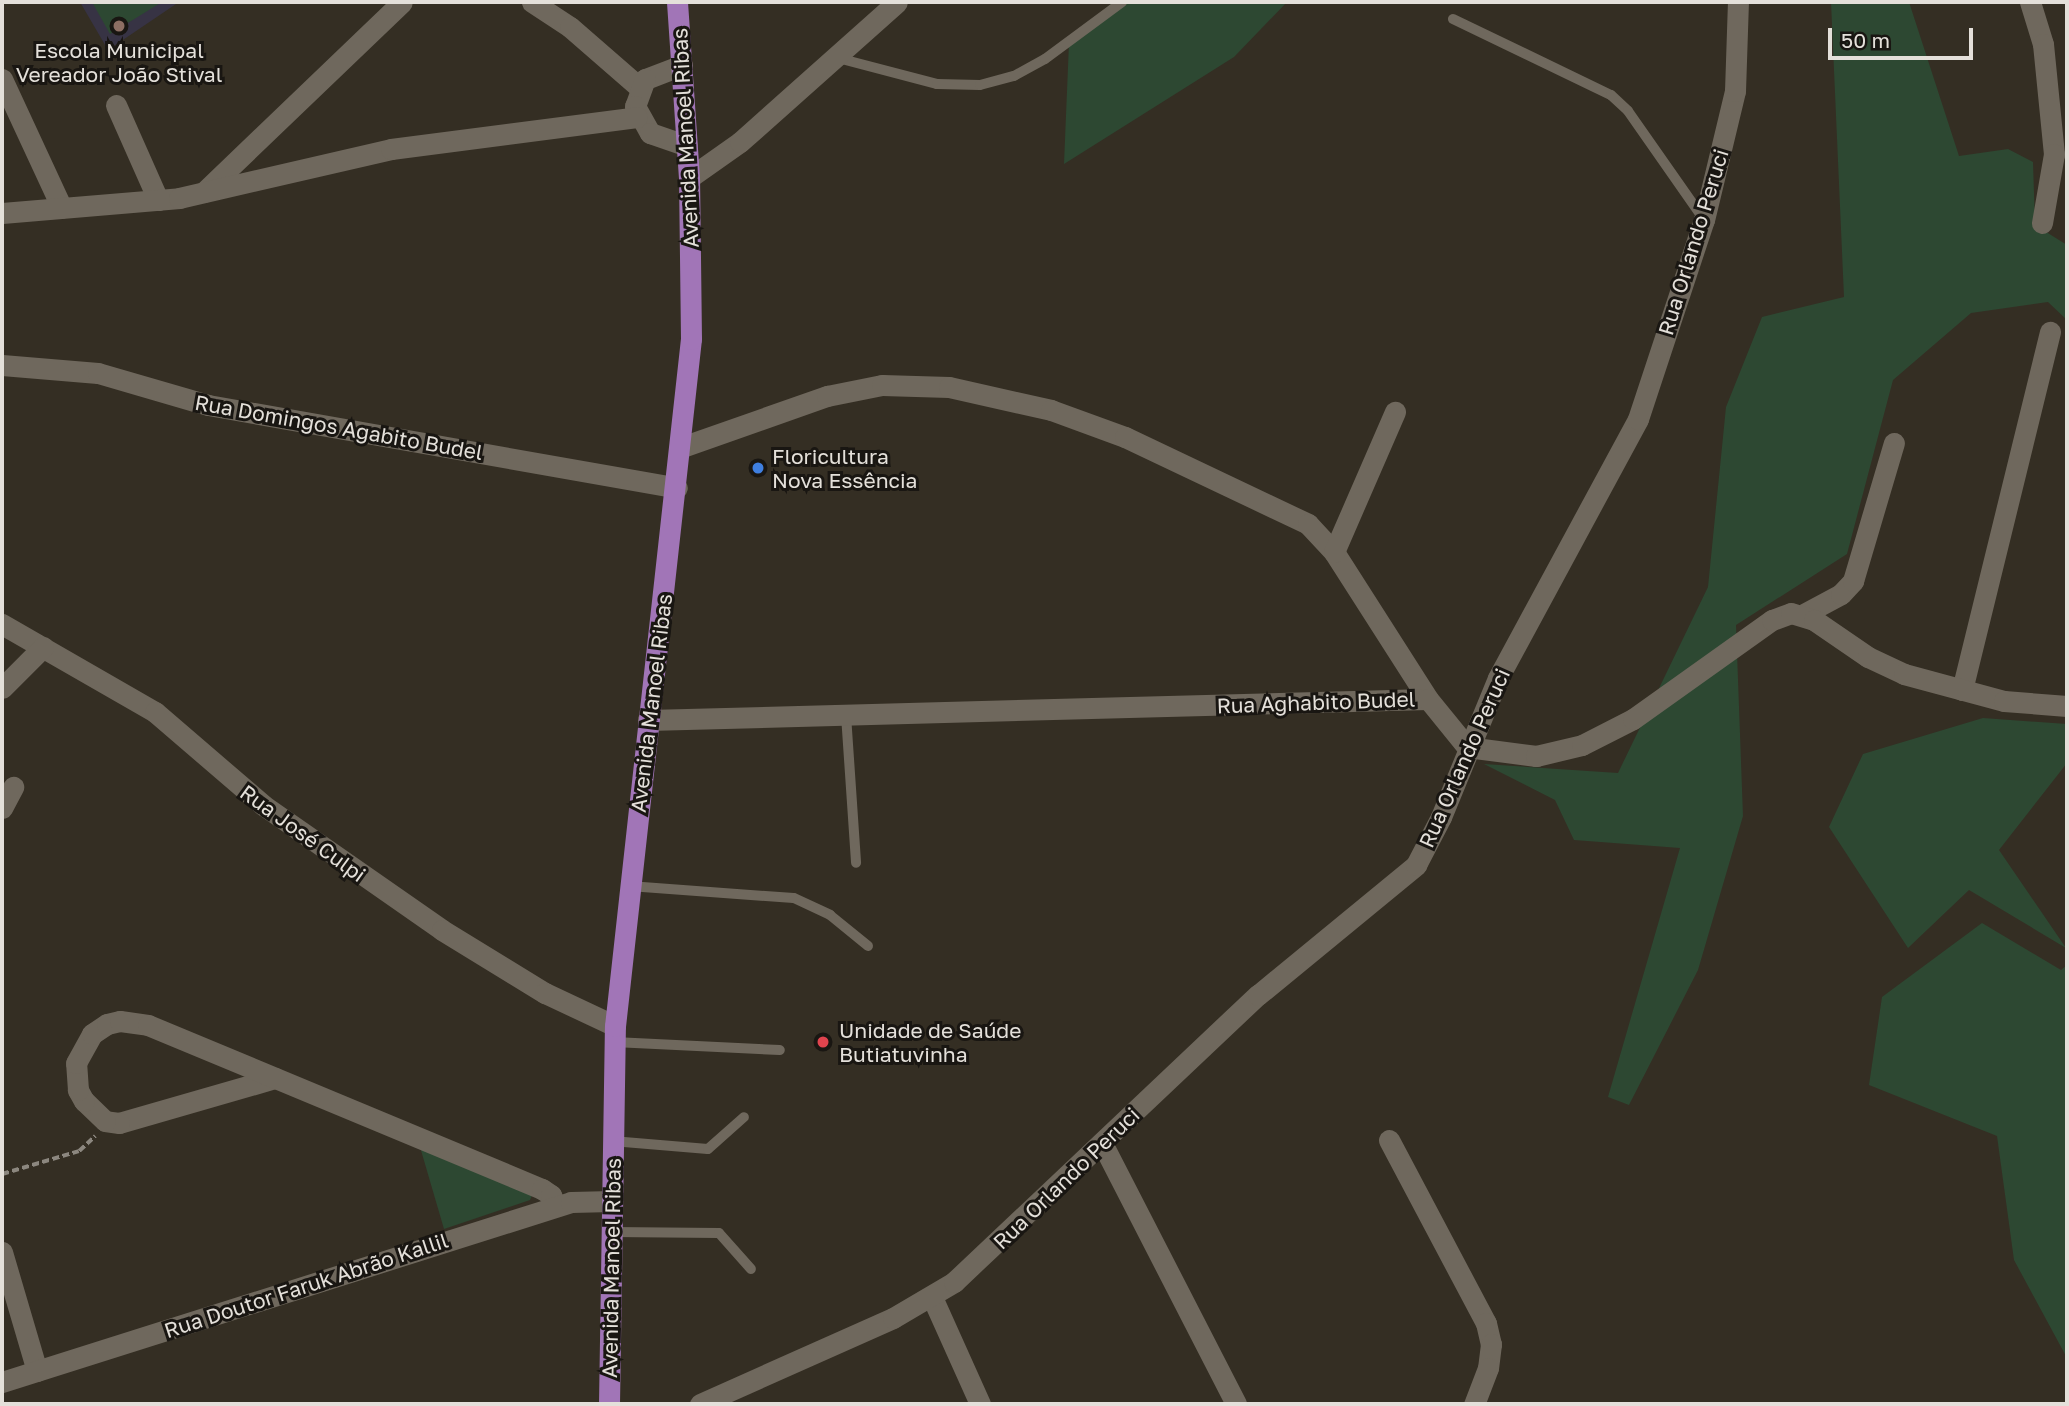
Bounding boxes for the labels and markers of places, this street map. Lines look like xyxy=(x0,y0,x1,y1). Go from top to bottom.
marker: Escola Municipal Vereador João Stival xyxy=(111,18,127,34)
place label: Escola Municipal Vereador João Stival xyxy=(16,37,222,87)
place label: Floricultura Nova Essência xyxy=(772,443,917,493)
marker: Floricultura Nova Essência xyxy=(750,460,766,476)
place label: Unidade de Saúde Butiatuvinha xyxy=(839,1017,1021,1067)
marker: Unidade de Saúde Butiatuvinha xyxy=(813,1032,833,1052)

